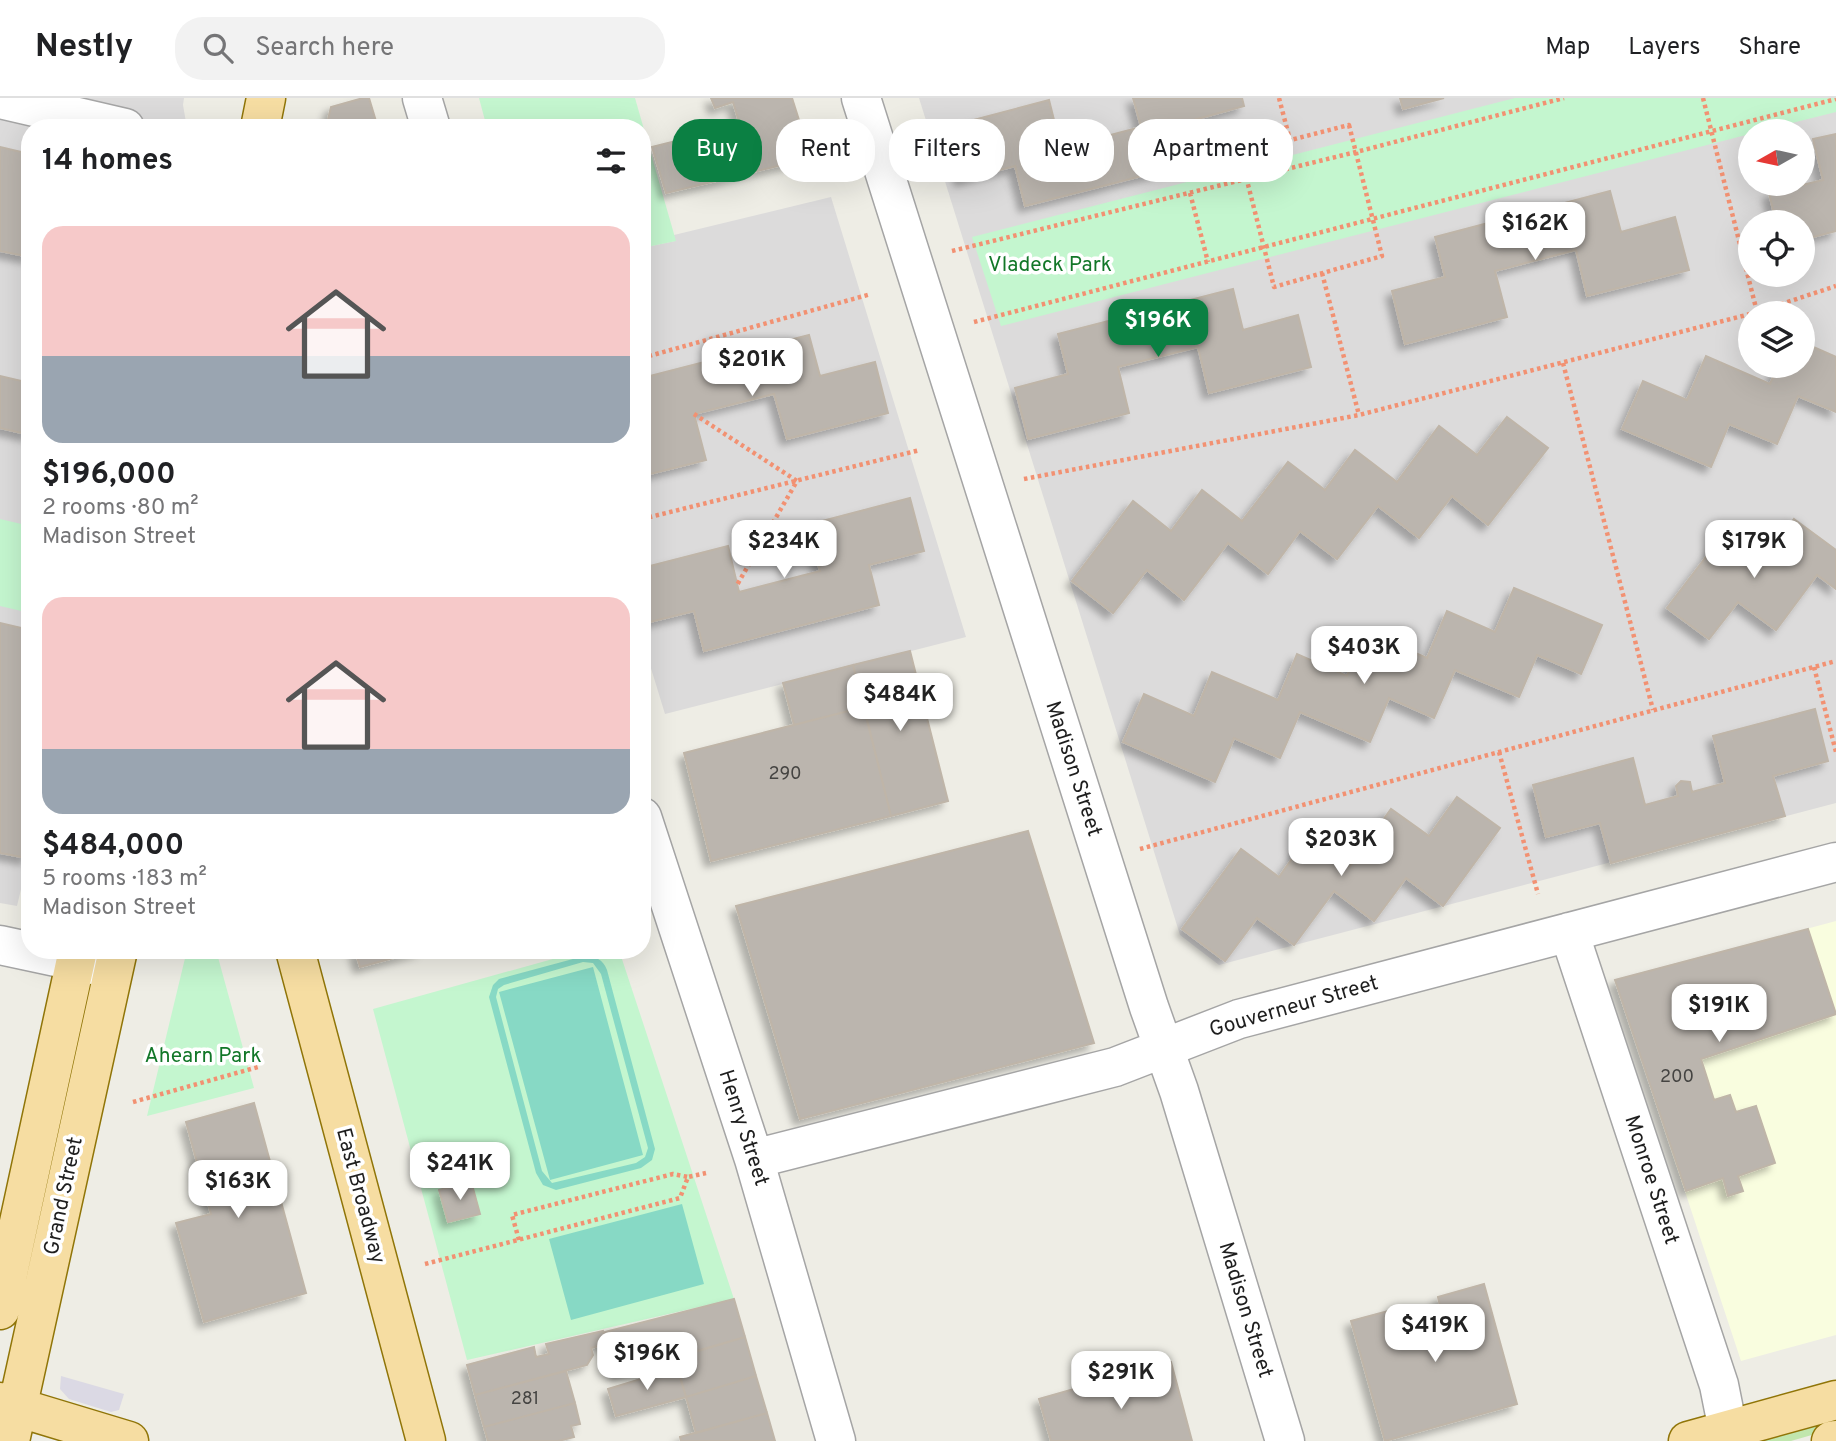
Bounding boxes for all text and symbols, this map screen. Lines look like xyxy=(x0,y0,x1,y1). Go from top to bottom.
search box xyxy=(175,17,665,80)
text: Nestly xyxy=(35,27,133,69)
icon: search xyxy=(199,29,237,67)
text: Search here xyxy=(255,32,394,65)
text: Map xyxy=(1545,33,1590,63)
text: Layers xyxy=(1628,33,1700,63)
text: Share xyxy=(1738,33,1801,63)
chip: Buy xyxy=(672,119,762,182)
chip: Rent xyxy=(776,119,875,182)
chip: Filters xyxy=(889,119,1005,182)
chip: New xyxy=(1019,119,1114,182)
chip: Apartment xyxy=(1128,119,1293,182)
north arrow xyxy=(1738,119,1815,196)
map controls xyxy=(1738,119,1815,378)
icon: filters xyxy=(592,142,630,180)
text: 14 homes xyxy=(42,143,173,180)
pin: $162K xyxy=(1486,202,1584,262)
text: $162K xyxy=(1501,210,1569,239)
button: locate xyxy=(1738,210,1815,287)
park label: Vladeck Park xyxy=(988,252,1112,279)
icon: home xyxy=(273,271,399,397)
pin: $196K xyxy=(1109,300,1207,359)
button: layers xyxy=(1738,301,1815,378)
text: $196K xyxy=(1124,307,1192,336)
pin: $201K xyxy=(703,338,801,398)
text: $201K xyxy=(718,346,786,375)
text: $196,000 xyxy=(42,457,176,494)
text: 2 rooms · 80 m² xyxy=(42,494,199,523)
pin: $234K xyxy=(735,520,833,580)
pin: $179K xyxy=(1705,520,1803,580)
text: Madison Street xyxy=(42,523,196,552)
text: $234K xyxy=(748,528,820,557)
text: $179K xyxy=(1721,528,1787,557)
pin: $403K xyxy=(1315,626,1413,686)
text: $403K xyxy=(1327,634,1401,663)
icon: home xyxy=(273,642,399,768)
pin: $484K xyxy=(851,674,949,733)
text: $484K xyxy=(863,681,937,710)
street label: Madison Street xyxy=(1038,698,1108,840)
house number: 290 xyxy=(768,763,802,786)
pin: $203K xyxy=(1292,818,1390,878)
text: $203K xyxy=(1304,826,1378,855)
text: $484,000 xyxy=(42,828,184,865)
text: 5 rooms · 183 m² xyxy=(42,865,207,894)
text: Madison Street xyxy=(42,894,196,923)
street label: Gouverneur Street xyxy=(1206,970,1382,1044)
pin: $191K xyxy=(1670,984,1768,1044)
text: $191K xyxy=(1688,992,1750,1021)
park label: Ahearn Park xyxy=(144,1043,262,1070)
street label: Henry Street xyxy=(712,1066,774,1190)
house number: 200 xyxy=(1660,1066,1694,1089)
street label: Monroe Street xyxy=(1617,1112,1685,1248)
street label: East Broadway xyxy=(329,1125,391,1267)
street label: Grand Street xyxy=(38,1134,90,1258)
pin: $241K xyxy=(411,1142,509,1202)
text: $241K xyxy=(426,1150,494,1179)
pin: $163K xyxy=(189,1160,287,1220)
text: $163K xyxy=(204,1168,272,1197)
street label: Madison Street xyxy=(1212,1239,1278,1381)
pin: $419K xyxy=(1386,1304,1484,1364)
text: $419K xyxy=(1401,1312,1469,1341)
pin: $196K xyxy=(598,1332,696,1392)
text: $196K xyxy=(613,1340,681,1369)
pin: $291K xyxy=(1072,1352,1170,1411)
text: $291K xyxy=(1087,1359,1155,1388)
house number: 281 xyxy=(511,1388,539,1411)

